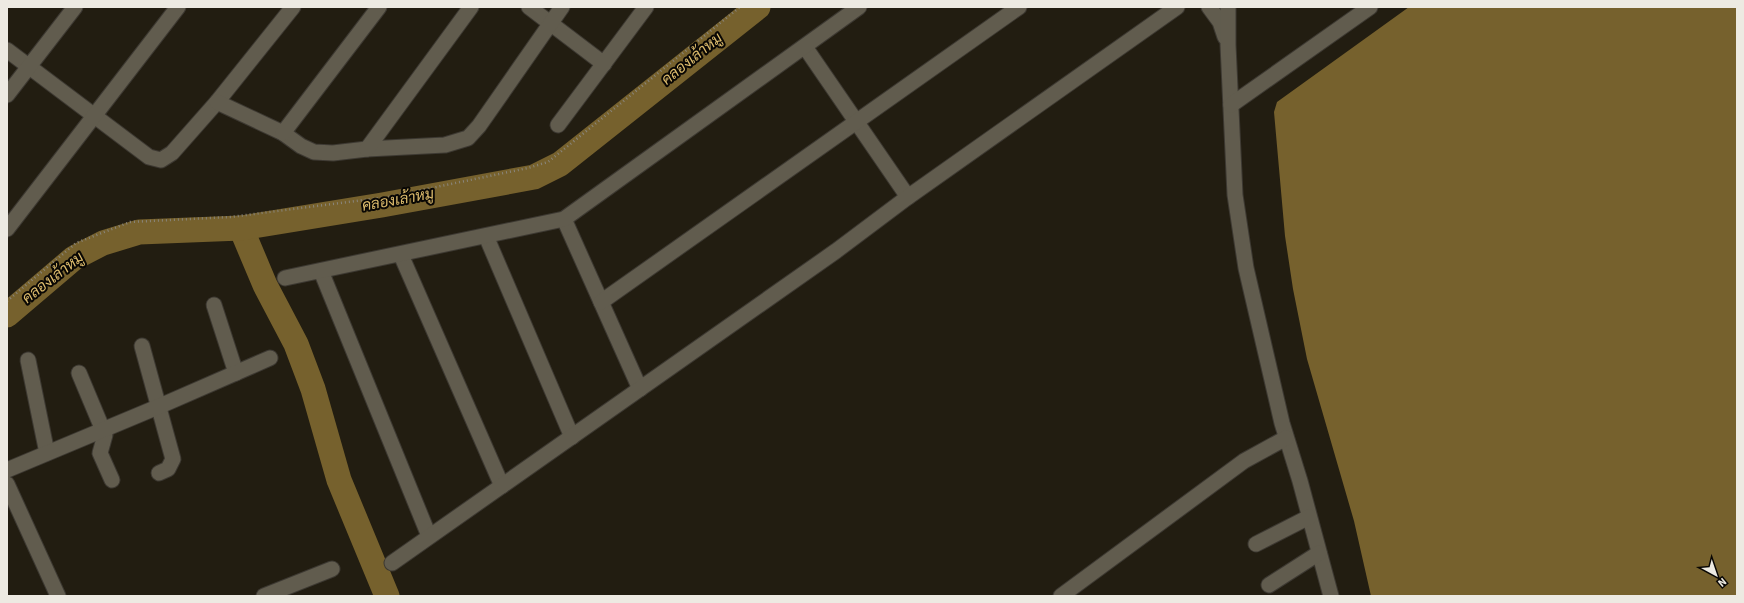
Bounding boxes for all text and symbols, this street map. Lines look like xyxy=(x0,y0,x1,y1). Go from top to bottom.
water label: คลองเล้าหมู xyxy=(657,28,727,90)
water label: คลองเล้าหมู xyxy=(360,183,436,217)
water label: คลองเล้าหมู xyxy=(18,247,88,309)
north arrow xyxy=(1696,555,1736,595)
text: N xyxy=(1714,574,1730,590)

